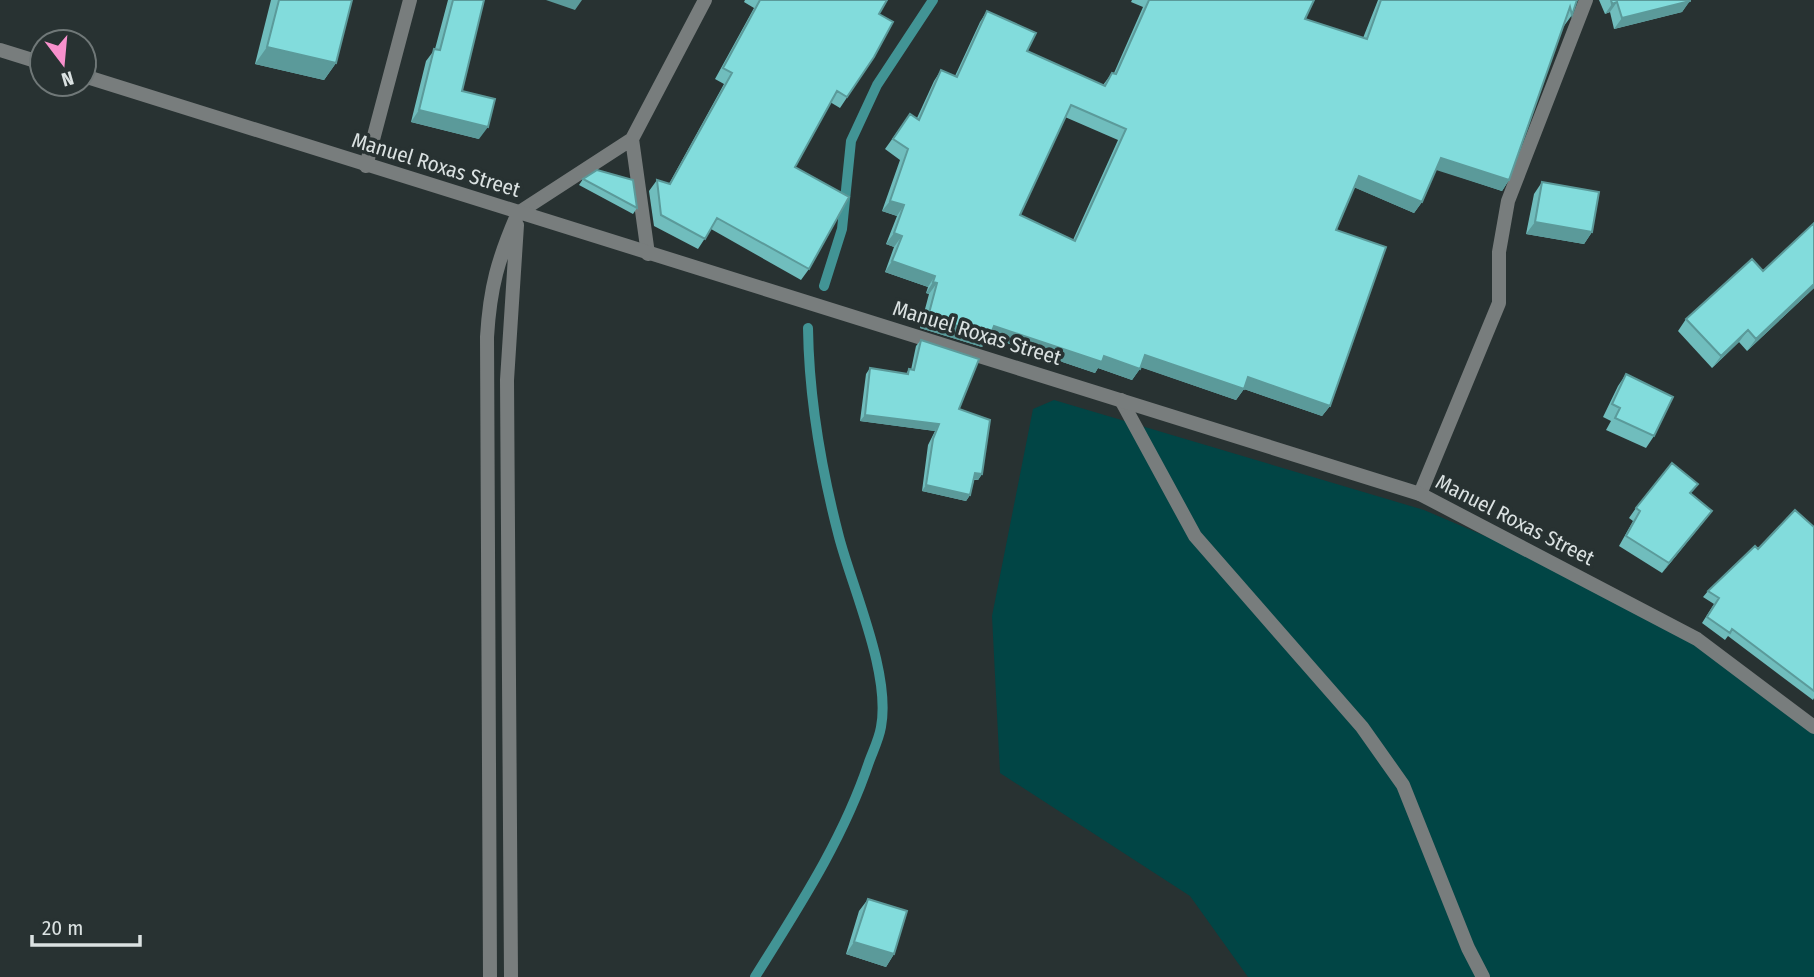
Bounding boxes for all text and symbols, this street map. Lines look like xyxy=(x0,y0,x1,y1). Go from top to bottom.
north arrow xyxy=(28,28,98,98)
text: N xyxy=(59,66,76,91)
street label: Manuel Roxas Street xyxy=(349,127,523,203)
street label: Manuel Roxas Street xyxy=(890,295,1064,371)
street label: Manuel Roxas Street xyxy=(1431,469,1599,571)
scale bar xyxy=(32,904,140,948)
text: 20 m xyxy=(42,915,83,941)

